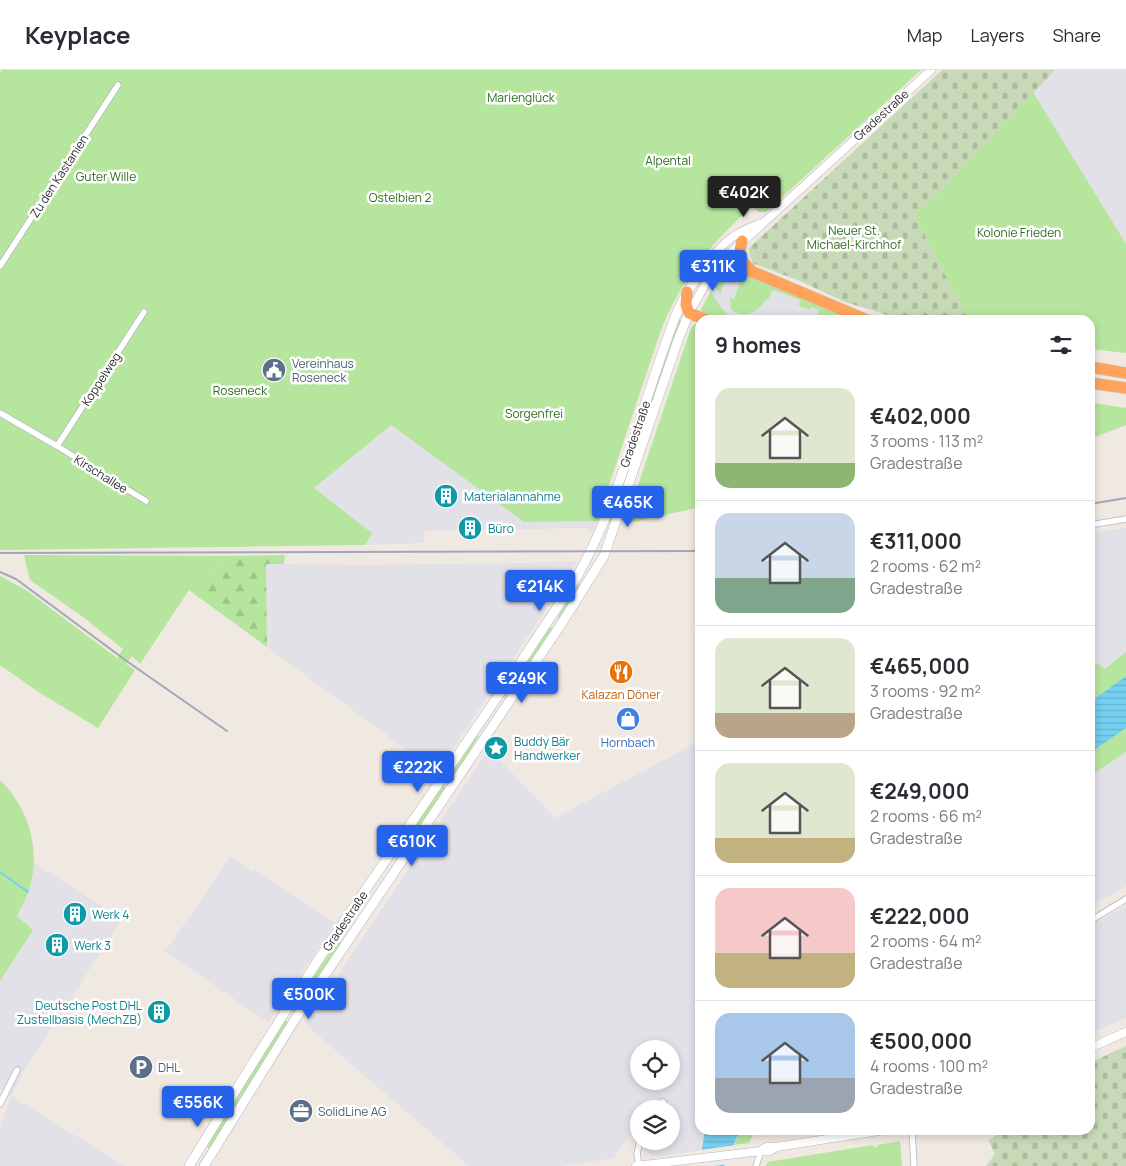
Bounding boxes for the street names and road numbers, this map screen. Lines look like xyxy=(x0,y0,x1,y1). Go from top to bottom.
street label: Gradestraße xyxy=(850,85,912,145)
street label: Zu den Kastanien xyxy=(26,131,92,221)
street label: Koppelweg xyxy=(77,349,125,409)
street label: Gradestraße xyxy=(616,398,654,470)
street label: Kirschallee xyxy=(71,451,131,497)
street label: Gradestraße xyxy=(319,887,371,955)

